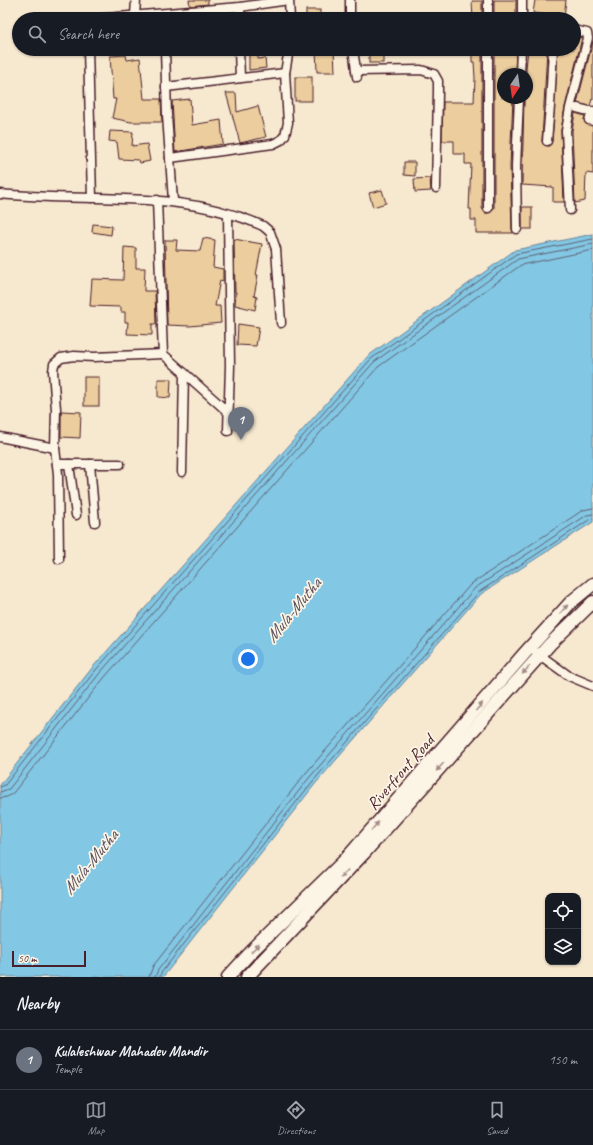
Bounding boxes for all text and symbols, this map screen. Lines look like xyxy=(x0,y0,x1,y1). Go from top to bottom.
search box xyxy=(12,12,581,56)
icon: search xyxy=(26,23,48,45)
text: Search here xyxy=(58,25,119,44)
north arrow xyxy=(497,68,533,104)
pin: 1 xyxy=(228,407,254,440)
water label: Mula-Mutha xyxy=(260,572,327,647)
one-way arrow xyxy=(560,604,569,614)
your location xyxy=(238,649,258,669)
one-way arrow xyxy=(522,665,531,675)
one-way arrow xyxy=(474,702,483,711)
street label: Riverfront Road xyxy=(362,729,440,814)
one-way arrow xyxy=(436,762,445,772)
one-way arrow xyxy=(371,821,380,831)
water label: Mula-Mutha xyxy=(57,824,124,899)
one-way arrow xyxy=(339,869,349,879)
map controls xyxy=(545,893,581,965)
button: locate xyxy=(545,893,581,929)
button: layers xyxy=(545,929,581,965)
one-way arrow xyxy=(250,943,260,953)
scale bar xyxy=(12,949,86,968)
text: 50 m xyxy=(18,951,37,965)
text: Nearby xyxy=(16,993,59,1014)
text: Kulaleshwar Mahadev Mandir xyxy=(54,1042,207,1061)
text: 1 xyxy=(26,1052,32,1068)
text: 150 m xyxy=(549,1052,577,1068)
text: Temple xyxy=(54,1061,82,1077)
tab: Map xyxy=(85,1099,107,1137)
tab: Directions xyxy=(277,1099,316,1137)
tab: Saved xyxy=(486,1099,508,1137)

